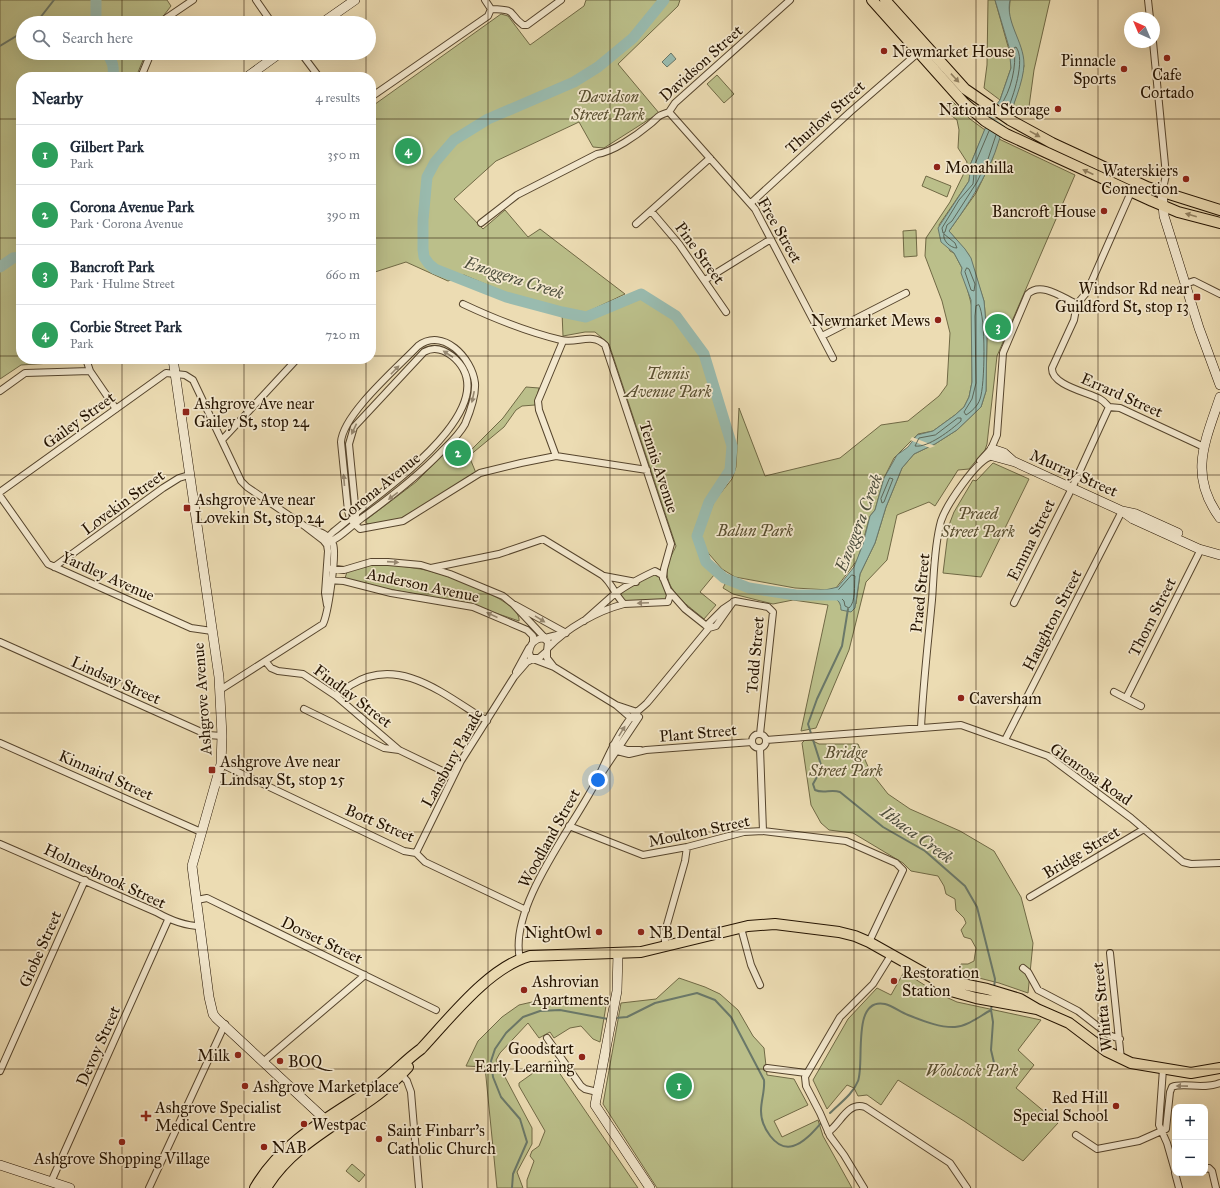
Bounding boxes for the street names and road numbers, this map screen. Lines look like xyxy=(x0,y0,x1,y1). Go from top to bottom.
street label: Davidson Street xyxy=(656,21,747,105)
street label: Thurlow Street xyxy=(781,76,869,158)
street label: Free Street xyxy=(754,194,807,266)
street label: Pine Street xyxy=(671,218,729,288)
street label: Errard Street xyxy=(1078,369,1166,422)
street label: Gailey Street xyxy=(39,387,119,452)
street label: Tennis Avenue xyxy=(635,419,683,516)
street label: Murray Street xyxy=(1027,445,1121,501)
street label: Corona Avenue xyxy=(334,448,424,526)
street label: Lovekin Street xyxy=(78,465,168,538)
street label: Emma Street xyxy=(1003,496,1059,584)
street label: Yardley Avenue xyxy=(59,547,158,605)
street label: Praed Street xyxy=(906,552,934,634)
street label: Anderson Avenue xyxy=(364,564,481,606)
street label: Haughton Street xyxy=(1018,566,1087,674)
street label: Thorn Street xyxy=(1124,574,1180,660)
street label: Todd Street xyxy=(742,615,768,694)
street label: Ashgrove Avenue xyxy=(189,642,216,757)
street label: Lindsay Street xyxy=(68,652,164,708)
street label: Findlay Street xyxy=(310,660,396,732)
street label: Lansbury Parade xyxy=(417,705,487,810)
street label: Plant Street xyxy=(658,720,738,746)
street label: Glenrosa Road xyxy=(1046,739,1136,809)
street label: Kinnaird Street xyxy=(56,746,156,804)
street label: Woodland Street xyxy=(514,785,584,891)
street label: Bott Street xyxy=(343,800,418,846)
street label: Moulton Street xyxy=(647,811,752,851)
street label: Bridge Street xyxy=(1039,821,1124,883)
street label: Holmesbrook Street xyxy=(41,839,169,913)
street label: Globe Street xyxy=(15,907,65,990)
street label: Dorset Street xyxy=(278,912,366,968)
street label: Whitta Street xyxy=(1088,961,1116,1053)
street label: Devoy Street xyxy=(72,1003,124,1089)

